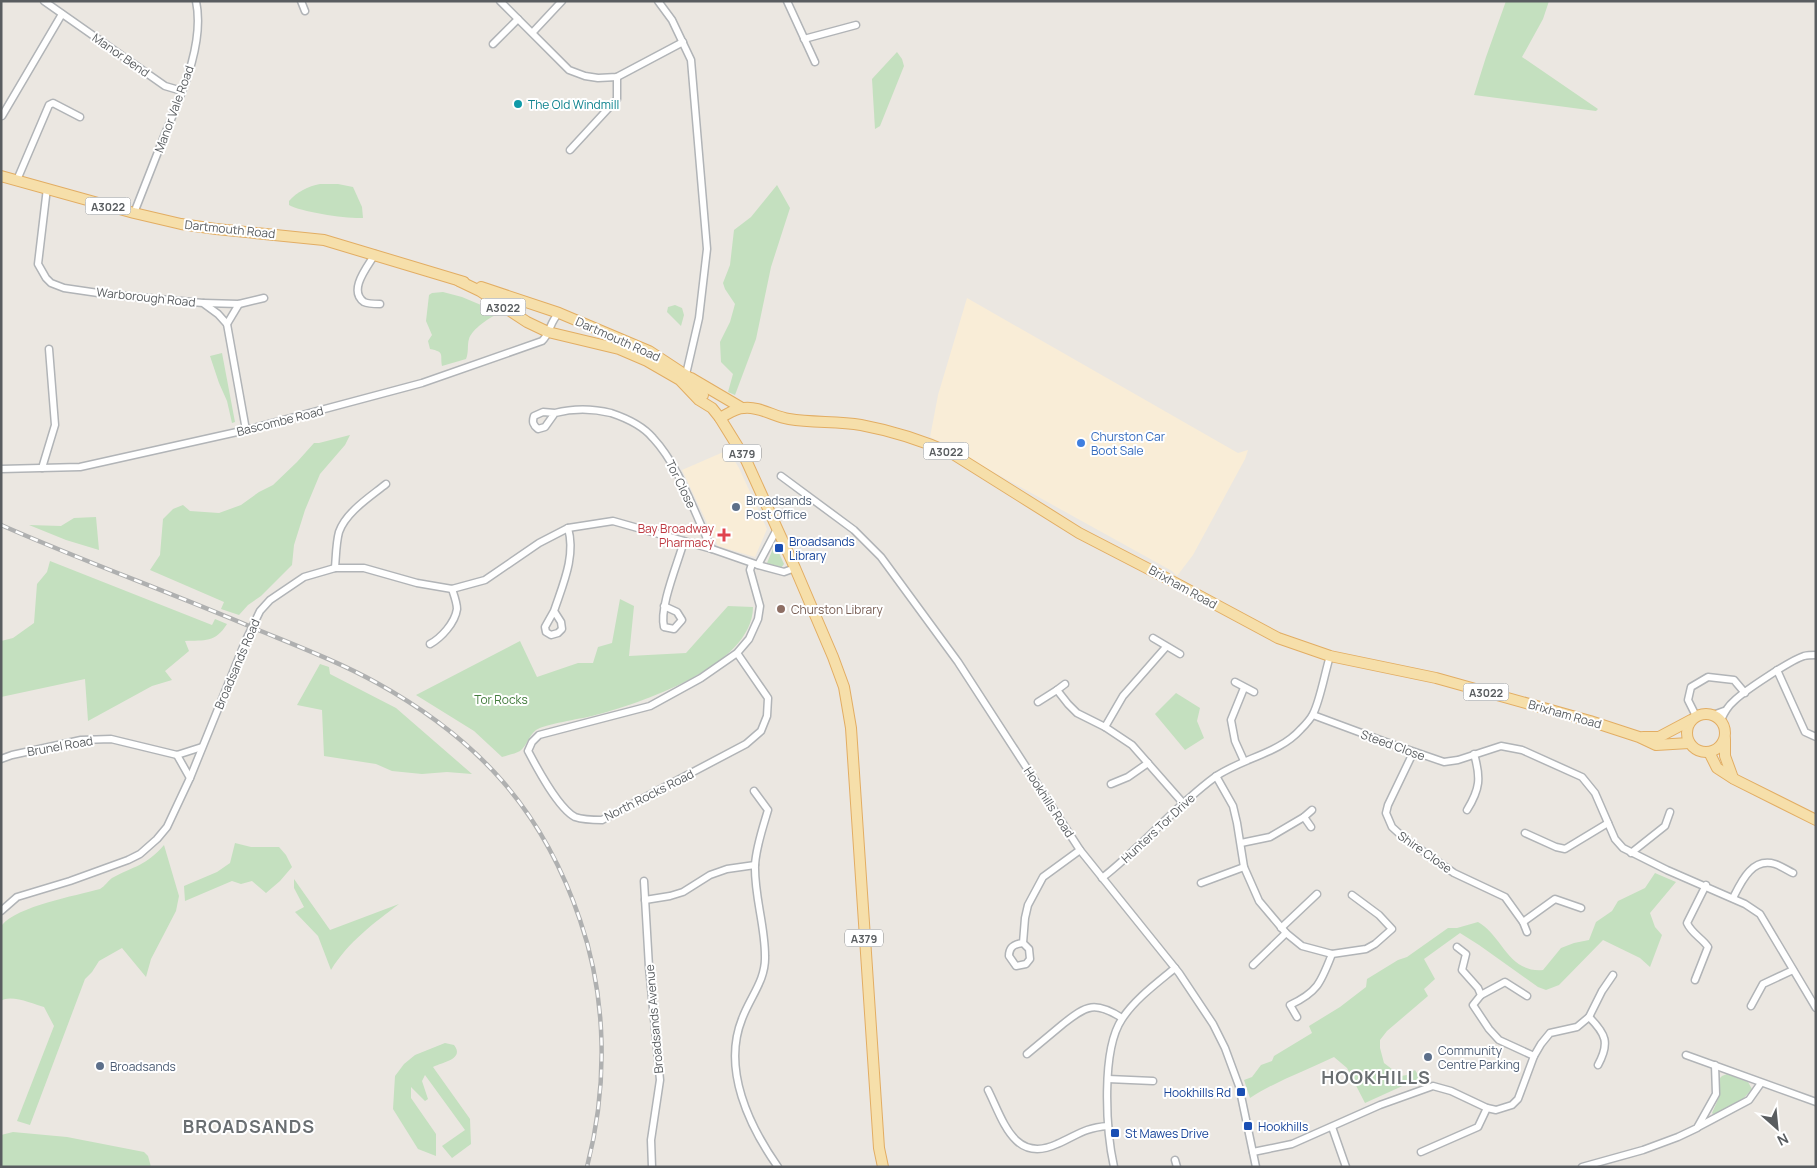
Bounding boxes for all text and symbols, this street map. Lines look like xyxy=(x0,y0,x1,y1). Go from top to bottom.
street label: Manor Bend xyxy=(89,29,153,81)
street label: Manor Vale Road xyxy=(150,63,198,155)
place label: The Old Windmill xyxy=(528,96,619,113)
marker: The Old Windmill xyxy=(512,98,524,110)
road number: A3022 xyxy=(86,198,130,215)
street label: Dartmouth Road xyxy=(184,216,276,242)
street label: Warborough Road xyxy=(96,283,196,311)
road number: A3022 xyxy=(480,298,526,316)
street label: Dartmouth Road xyxy=(573,313,663,365)
street label: Bascombe Road xyxy=(235,402,325,440)
place label: Churston Car Boot Sale xyxy=(1091,428,1166,459)
marker: Churston Car Boot Sale xyxy=(1075,437,1087,449)
road number: A3022 xyxy=(924,442,968,460)
road number: A379 xyxy=(723,444,761,462)
street label: Tor Close xyxy=(662,457,700,511)
place label: Broadsands Post Office xyxy=(746,492,812,523)
marker: Broadsands Post Office xyxy=(730,501,742,513)
place label: Bay Broadway Pharmacy xyxy=(638,520,715,551)
marker: Bay Broadway Pharmacy xyxy=(718,529,730,541)
place label: Broadsands Library xyxy=(789,533,855,564)
marker: Broadsands Library xyxy=(773,542,785,554)
street label: Brixham Road xyxy=(1146,561,1220,613)
place label: Churston Library xyxy=(791,601,883,618)
marker: Churston Library xyxy=(775,603,787,615)
street label: Broadsands Road xyxy=(210,616,264,712)
road number: A3022 xyxy=(1464,684,1508,700)
park label: Tor Rocks xyxy=(474,691,528,708)
street label: Brixham Road xyxy=(1526,695,1604,733)
street label: Steed Close xyxy=(1358,726,1428,764)
street label: Brunel Road xyxy=(26,732,94,760)
street label: Hookhills Road xyxy=(1020,763,1078,841)
street label: North Rocks Road xyxy=(601,765,697,825)
street label: Hunters Tor Drive xyxy=(1117,789,1199,867)
street label: Shire Close xyxy=(1394,827,1456,877)
road number: A379 xyxy=(845,930,883,946)
street label: Broadsands Avenue xyxy=(641,964,667,1074)
place label: Community Centre Parking xyxy=(1438,1042,1520,1073)
marker: Community Centre Parking xyxy=(1422,1051,1434,1063)
place label: Broadsands xyxy=(110,1058,176,1075)
marker: Broadsands xyxy=(94,1060,106,1072)
district label: HOOKHILLS xyxy=(1321,1065,1431,1089)
place label: Hookhills Rd xyxy=(1164,1084,1231,1101)
marker: Hookhills Rd xyxy=(1235,1086,1247,1098)
north arrow xyxy=(1752,1103,1802,1153)
district label: BROADSANDS xyxy=(183,1114,315,1138)
place label: Hookhills xyxy=(1258,1118,1308,1135)
marker: Hookhills xyxy=(1242,1120,1254,1132)
place label: St Mawes Drive xyxy=(1125,1125,1209,1142)
marker: St Mawes Drive xyxy=(1109,1127,1121,1139)
text: N xyxy=(1774,1129,1792,1151)

